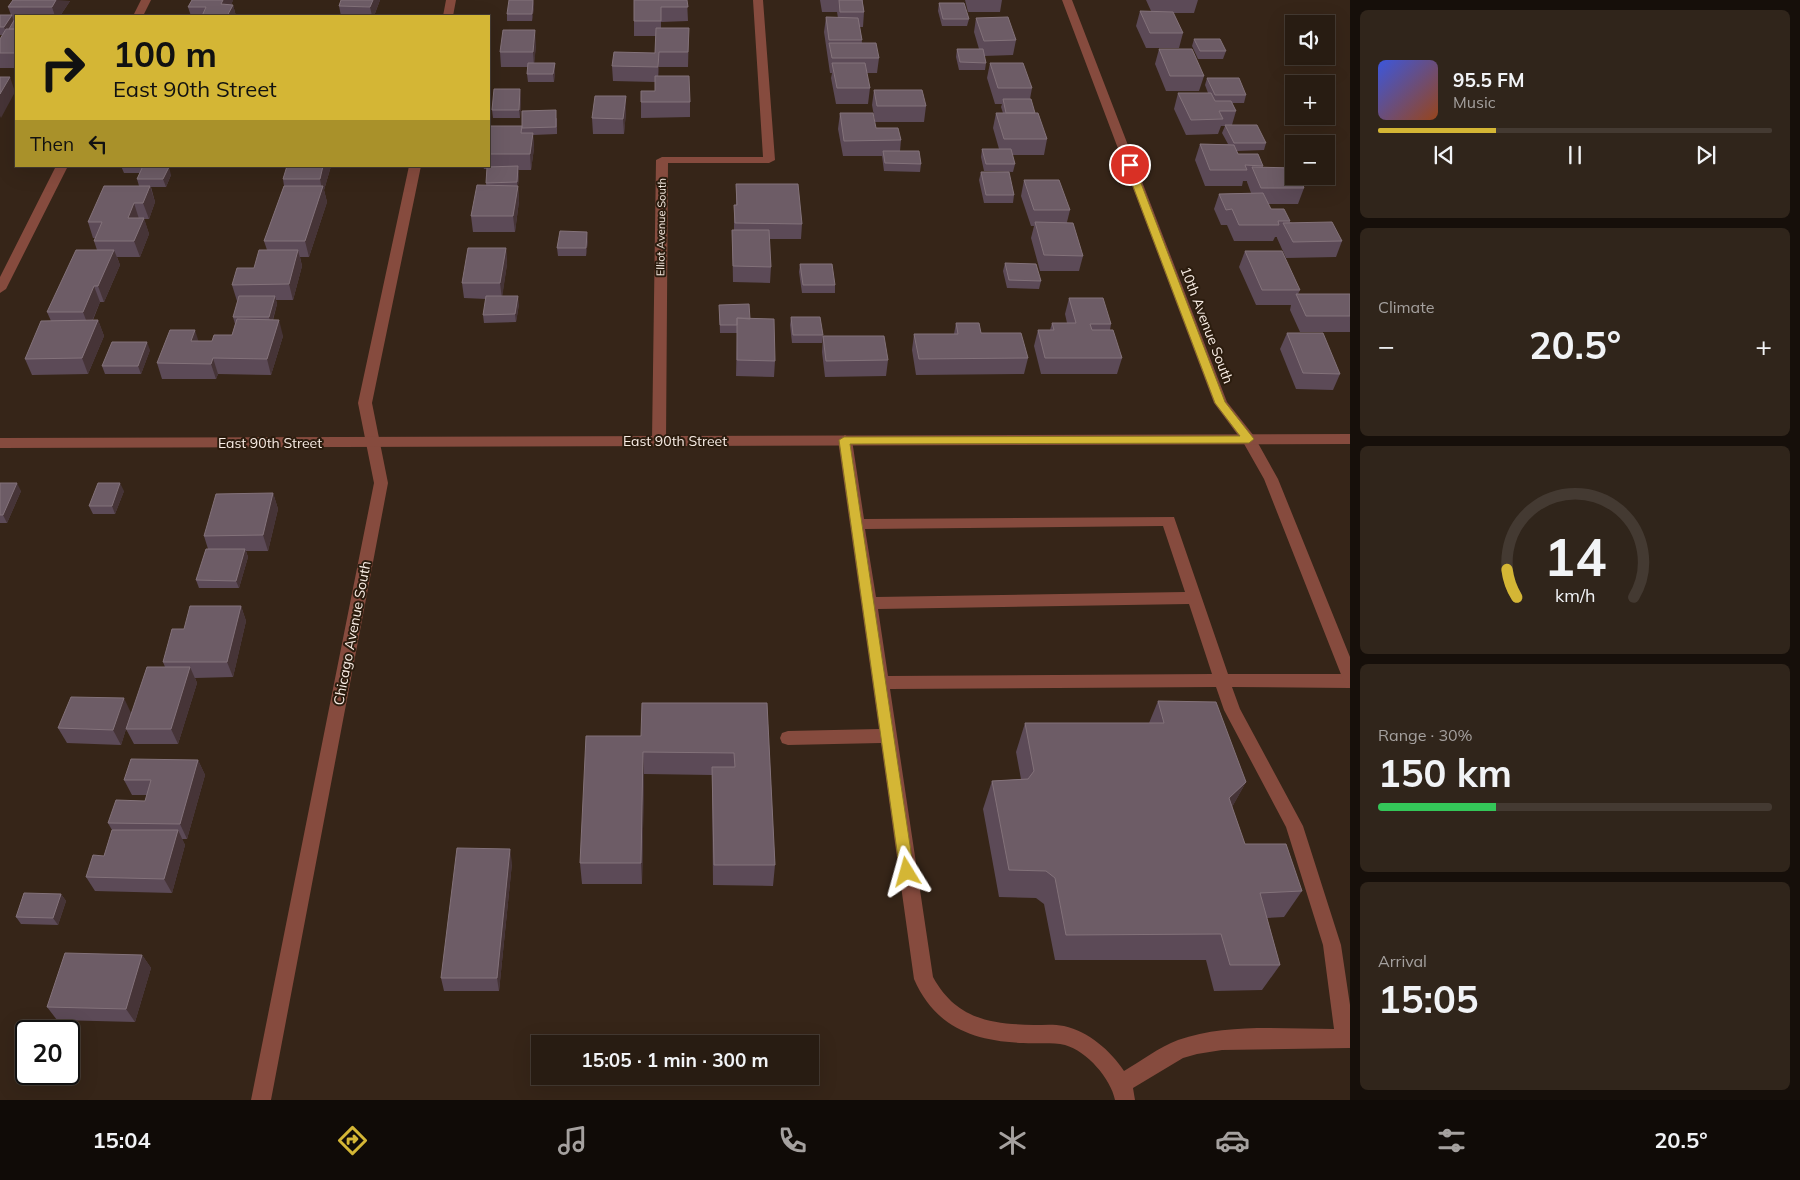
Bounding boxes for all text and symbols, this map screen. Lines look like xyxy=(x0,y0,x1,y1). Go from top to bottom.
map controls xyxy=(1285,15,1335,185)
button: sound xyxy=(1285,15,1335,65)
text: 100 m xyxy=(113,32,217,76)
icon: right xyxy=(30,35,95,100)
text: 95.5 FM xyxy=(1453,68,1525,92)
text: East 90th Street xyxy=(113,75,277,103)
button: + xyxy=(1285,75,1335,125)
text: Music xyxy=(1453,92,1496,112)
icon: left xyxy=(84,130,112,158)
text: Then xyxy=(30,132,74,156)
button: − xyxy=(1285,135,1335,185)
icon: previous xyxy=(1430,141,1458,169)
icon: pause xyxy=(1561,141,1589,169)
icon: next xyxy=(1692,141,1720,169)
pin xyxy=(1109,144,1151,186)
icon: arrive xyxy=(1116,151,1144,179)
street label: Elliot Avenue South xyxy=(653,178,669,276)
street label: 10th Avenue South xyxy=(1176,264,1238,386)
text: Climate xyxy=(1378,297,1434,317)
text: 20.5° xyxy=(1529,321,1621,369)
text: − xyxy=(1378,328,1395,363)
text: + xyxy=(1755,328,1772,363)
street label: East 90th Street xyxy=(623,432,727,450)
street label: East 90th Street xyxy=(218,434,322,452)
text: 14 xyxy=(1544,524,1606,589)
street label: Chicago Avenue South xyxy=(329,559,375,707)
text: km/h xyxy=(1555,584,1595,606)
text: Range · 30% xyxy=(1378,725,1473,745)
text: 150 km xyxy=(1378,749,1512,797)
position arrow xyxy=(880,845,932,897)
text: Arrival xyxy=(1378,951,1427,971)
text: 15:05 xyxy=(1378,975,1479,1023)
speed limit sign: 20 xyxy=(15,1020,80,1085)
text: 15:05 · 1 min · 300 m xyxy=(581,1048,769,1072)
icon: directions xyxy=(335,1123,370,1158)
icon: music xyxy=(555,1123,590,1158)
icon: phone xyxy=(775,1123,810,1158)
icon: climate xyxy=(995,1123,1030,1158)
icon: car xyxy=(1215,1123,1250,1158)
icon: filters xyxy=(1434,1123,1469,1158)
text: 15:04 xyxy=(92,1126,151,1154)
text: 20.5° xyxy=(1654,1126,1708,1154)

